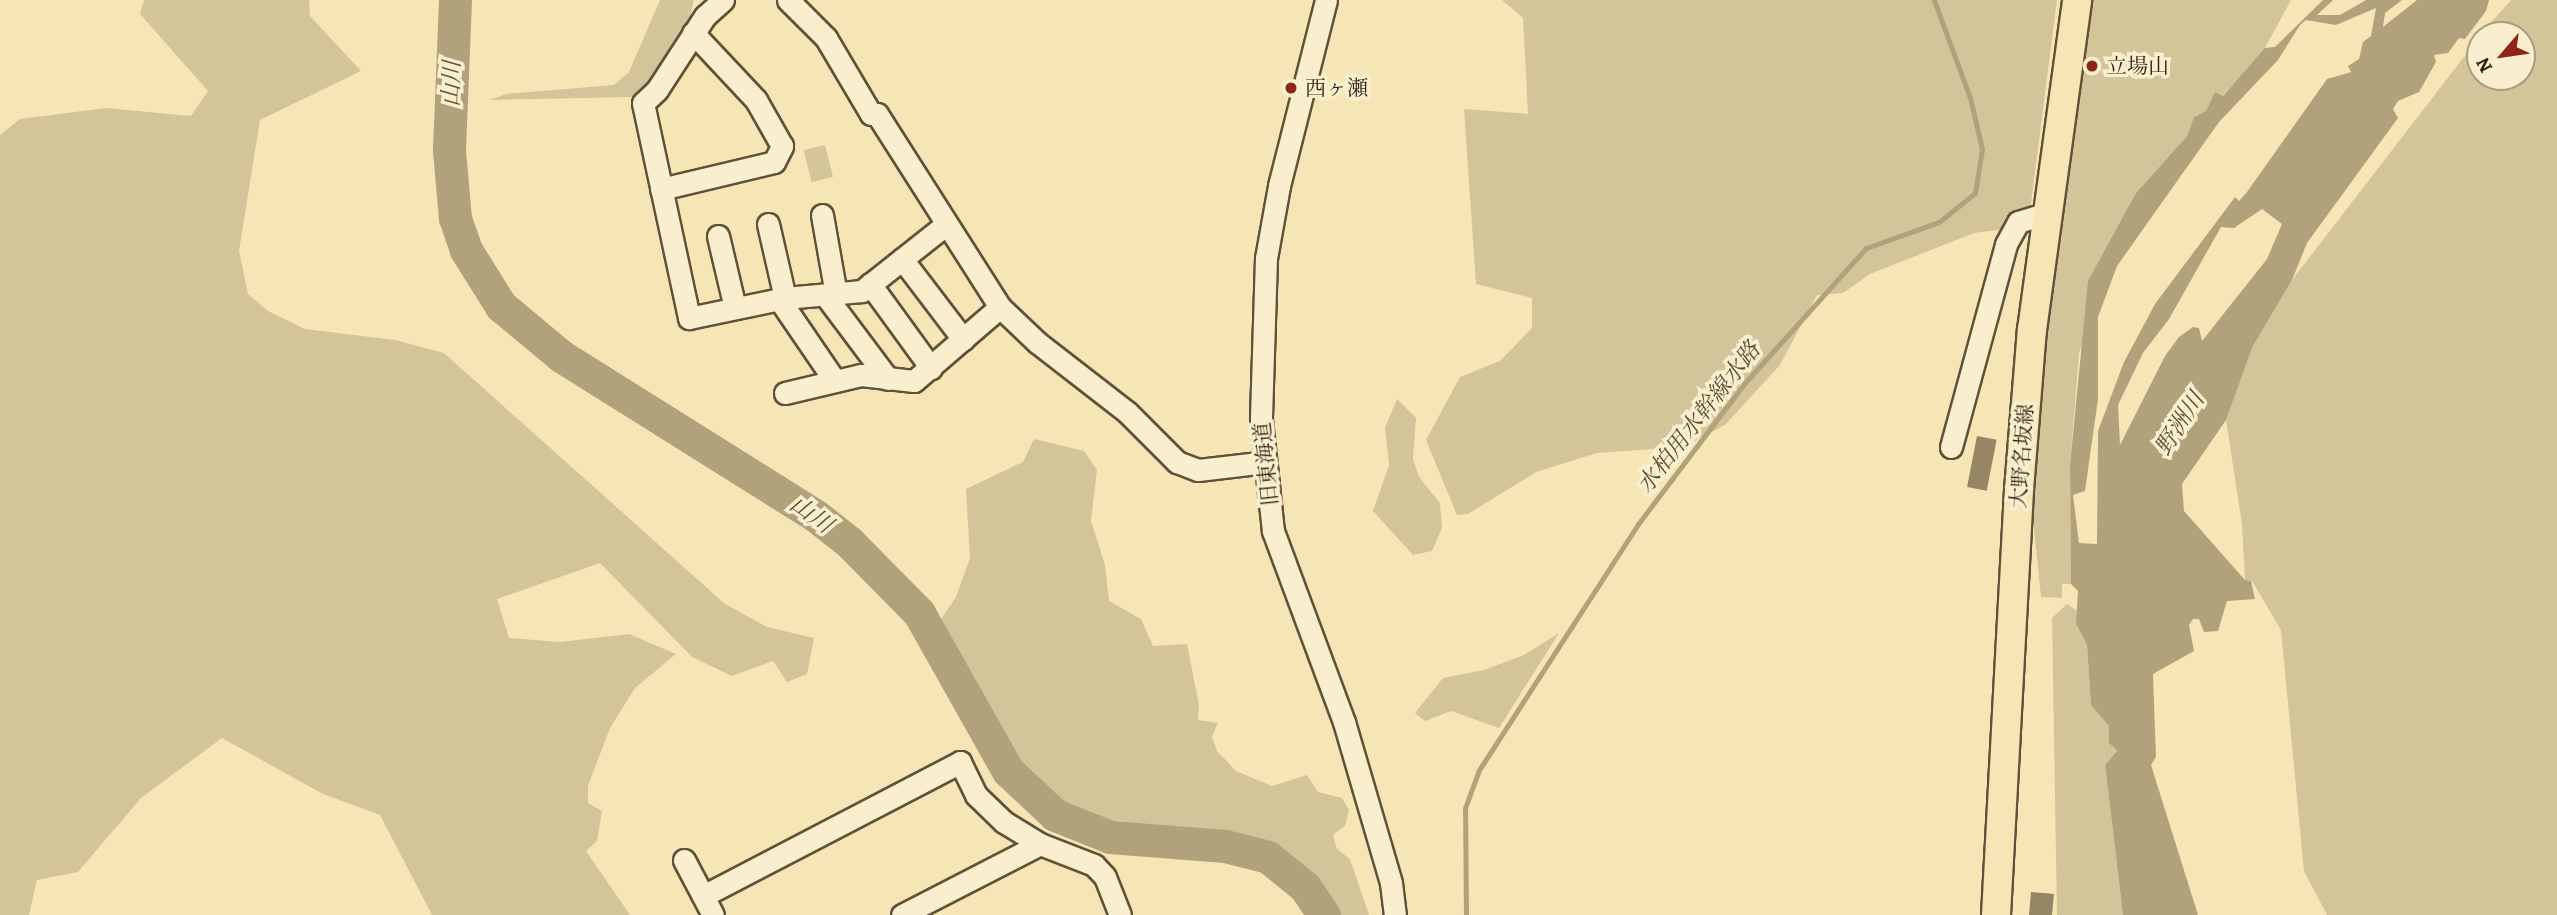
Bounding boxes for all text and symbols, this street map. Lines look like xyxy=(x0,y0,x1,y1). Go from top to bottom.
north arrow xyxy=(2466,21,2536,91)
place label: 立場山 xyxy=(2106,53,2169,79)
text: N xyxy=(2470,53,2499,78)
marker: 立場山 xyxy=(2084,58,2100,74)
water label: 山川 xyxy=(437,61,467,107)
place label: 西ヶ瀬 xyxy=(1305,75,1368,101)
marker: 西ヶ瀬 xyxy=(1283,80,1299,96)
water label: 水柏用水幹線水路 xyxy=(1631,337,1767,499)
water label: 野洲川 xyxy=(2150,388,2210,460)
street label: 大野名坂線 xyxy=(2006,403,2038,509)
street label: 旧東海道 xyxy=(1249,421,1283,507)
water label: 山川 xyxy=(784,491,838,539)

